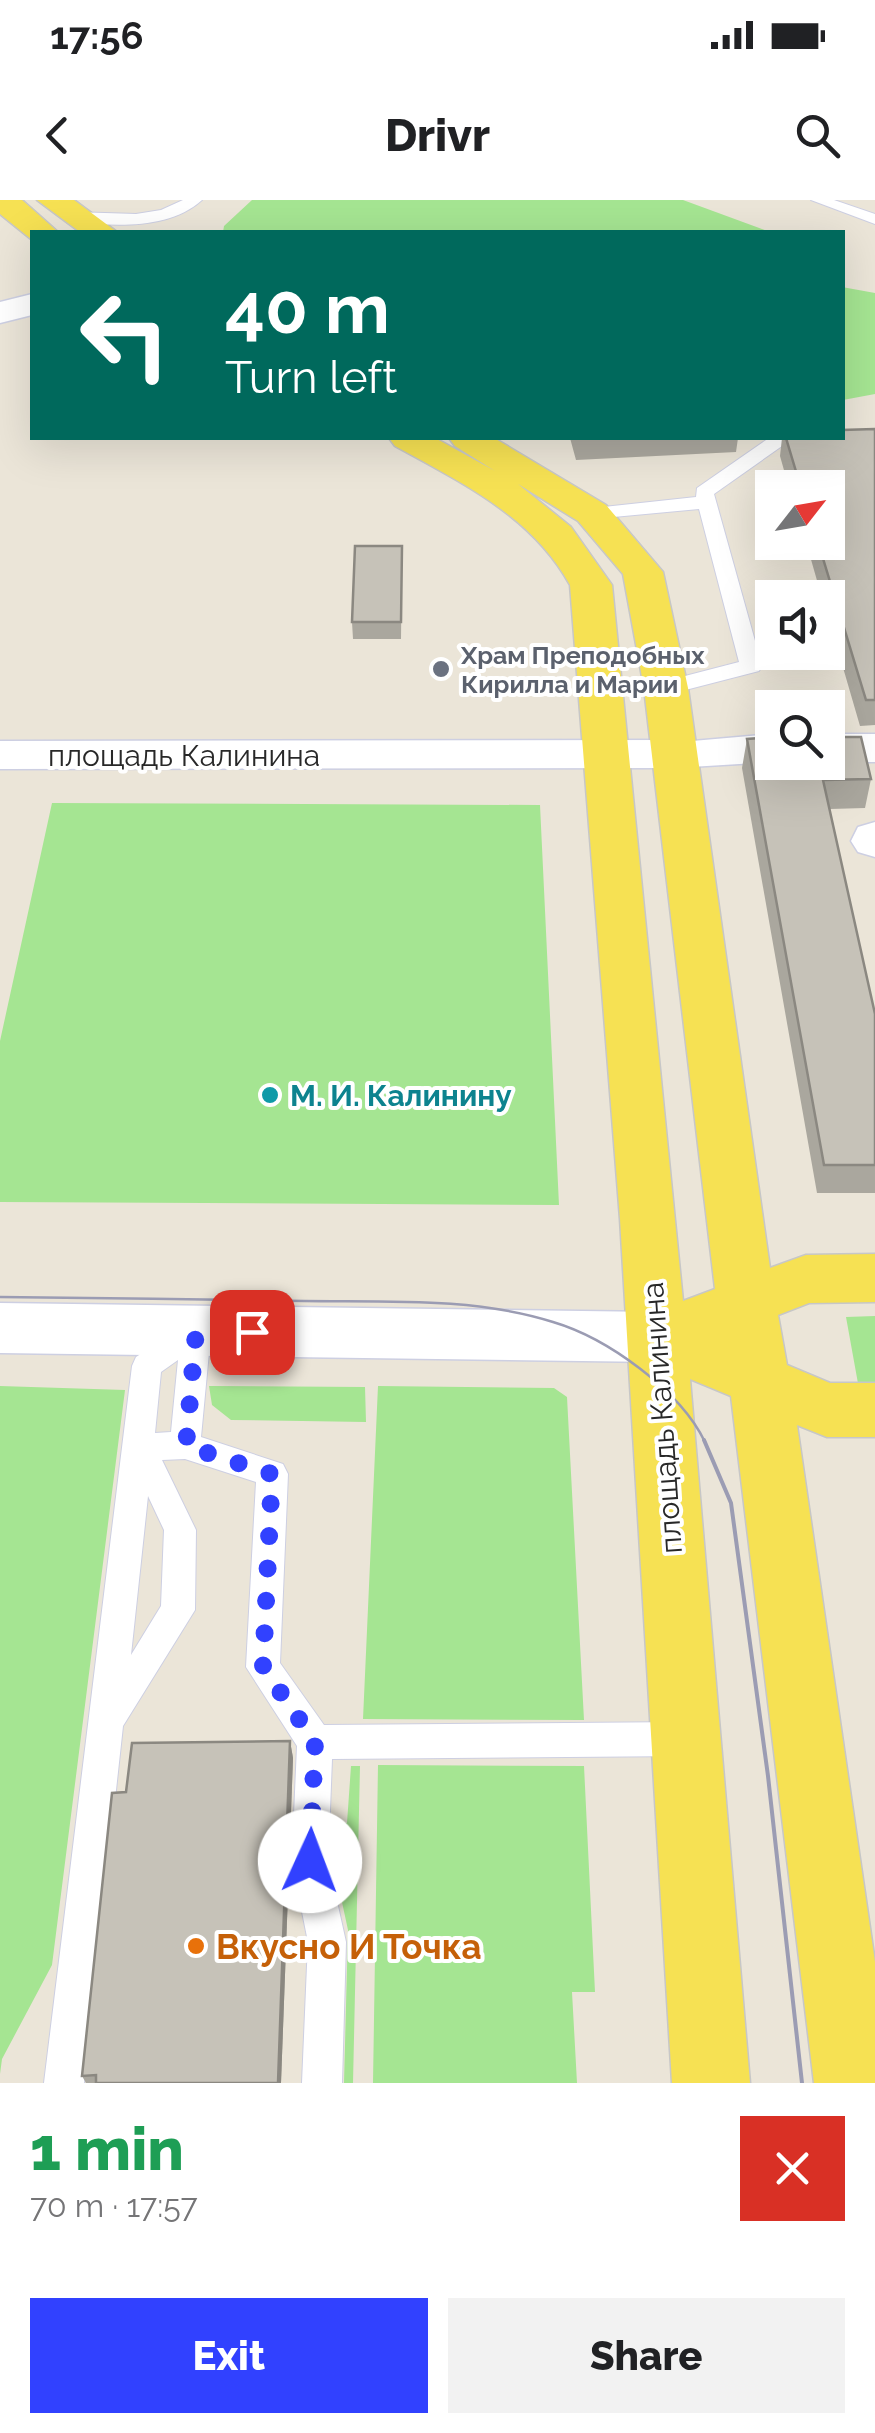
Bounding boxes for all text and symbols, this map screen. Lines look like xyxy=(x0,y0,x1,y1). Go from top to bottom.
text: 17:56 xyxy=(50,13,144,58)
icon: back xyxy=(30,108,85,163)
icon: search xyxy=(790,108,845,163)
text: Drivr xyxy=(385,109,490,162)
text: 40 m xyxy=(225,267,390,349)
icon: left xyxy=(60,270,190,400)
text: Turn left xyxy=(225,351,397,404)
north arrow xyxy=(755,470,845,560)
map controls xyxy=(755,470,845,780)
button: sound xyxy=(755,580,845,670)
place label: Храм Преподобных Кирилла и Марии xyxy=(460,640,705,699)
marker: Храм Преподобных Кирилла и Марии xyxy=(430,658,452,680)
button: search xyxy=(755,690,845,780)
street label: площадь Калинина xyxy=(48,738,320,773)
place label: М. И. Калинину xyxy=(290,1078,512,1113)
marker: М. И. Калинину xyxy=(259,1084,281,1106)
street label: площадь Калинина xyxy=(635,1281,689,1555)
pin xyxy=(210,1290,295,1375)
icon: arrive xyxy=(225,1305,280,1360)
position arrow xyxy=(258,1809,362,1913)
place label: Вкусно И Точка xyxy=(216,1926,482,1967)
marker: Вкусно И Точка xyxy=(185,1935,207,1957)
text: 1 min xyxy=(30,2114,184,2184)
button: close xyxy=(740,2116,845,2221)
text: 70 m · 17:57 xyxy=(30,2187,198,2224)
button: Exit xyxy=(30,2298,428,2413)
button: Share xyxy=(448,2298,845,2413)

